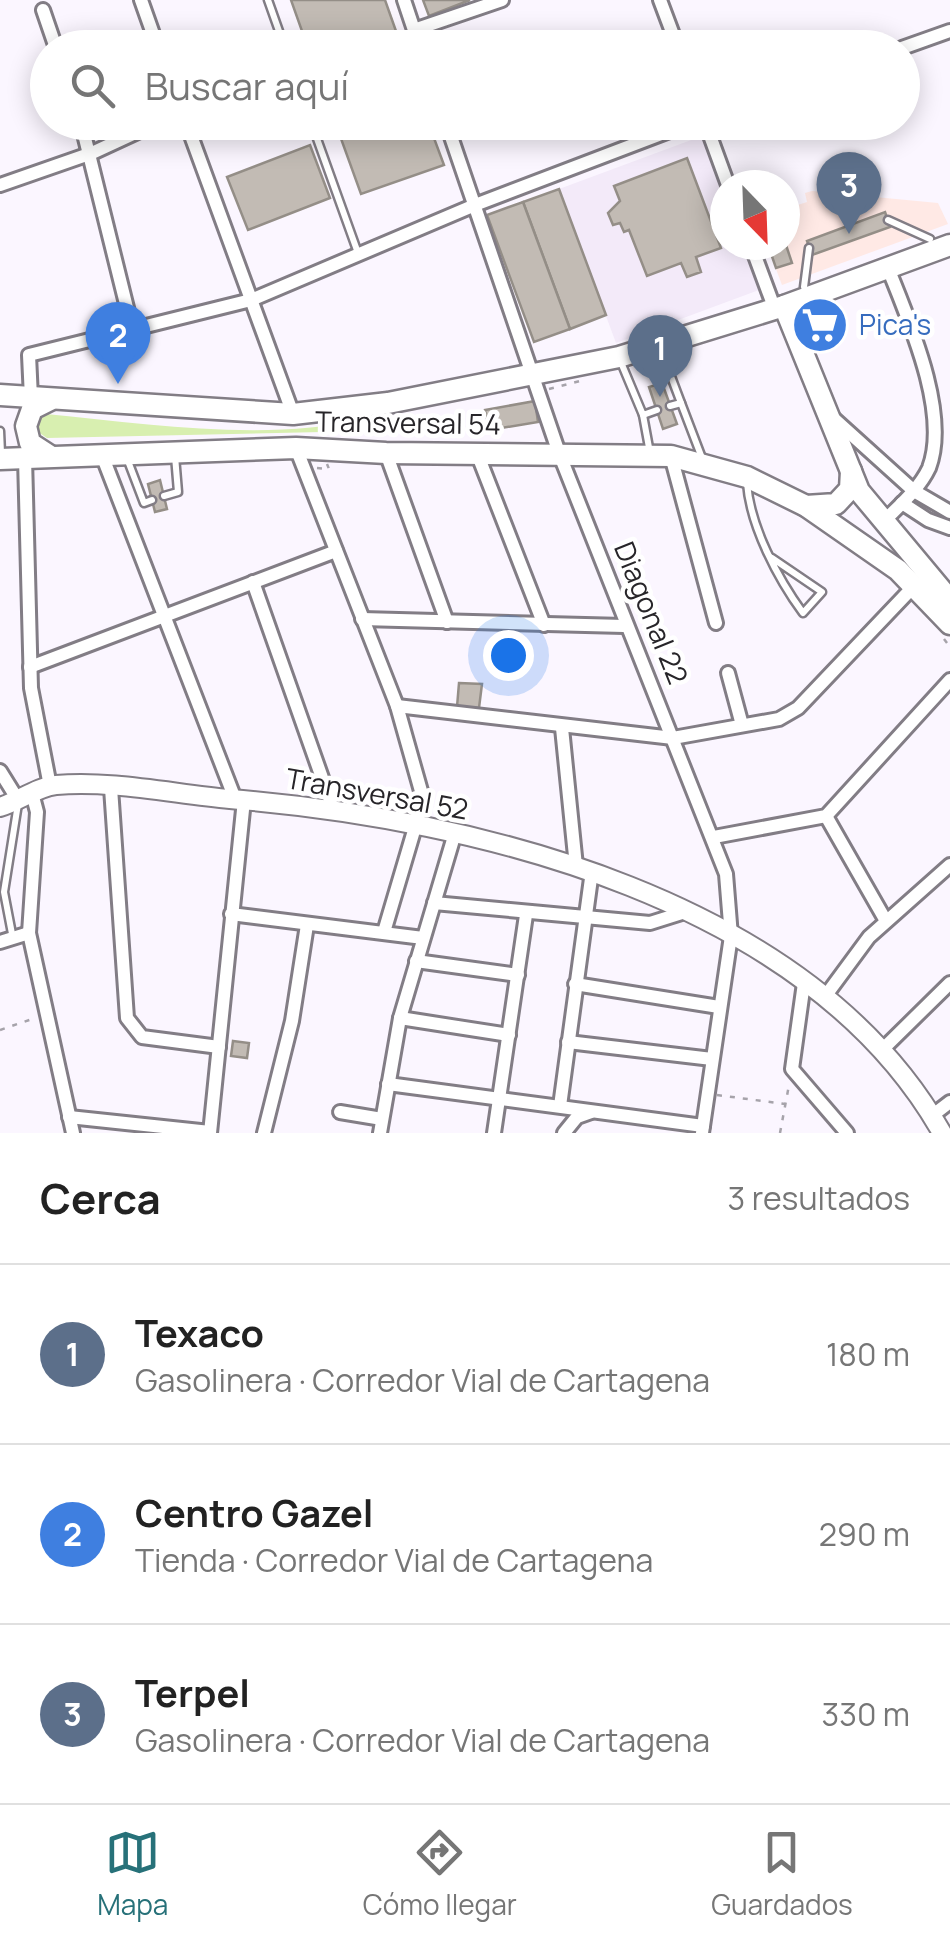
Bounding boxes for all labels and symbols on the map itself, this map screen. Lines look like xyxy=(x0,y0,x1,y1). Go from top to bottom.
pin: 3 xyxy=(816,152,882,234)
north arrow xyxy=(710,170,800,260)
supermarket icon: Pica's xyxy=(790,295,850,355)
pin: 2 xyxy=(86,302,150,384)
place label: Pica's xyxy=(859,305,931,343)
pin: 1 xyxy=(628,314,692,397)
street label: Transversal 54 xyxy=(315,401,501,443)
street label: Diagonal 22 xyxy=(606,536,698,689)
your location xyxy=(483,630,534,681)
street label: Transversal 52 xyxy=(283,758,471,828)

